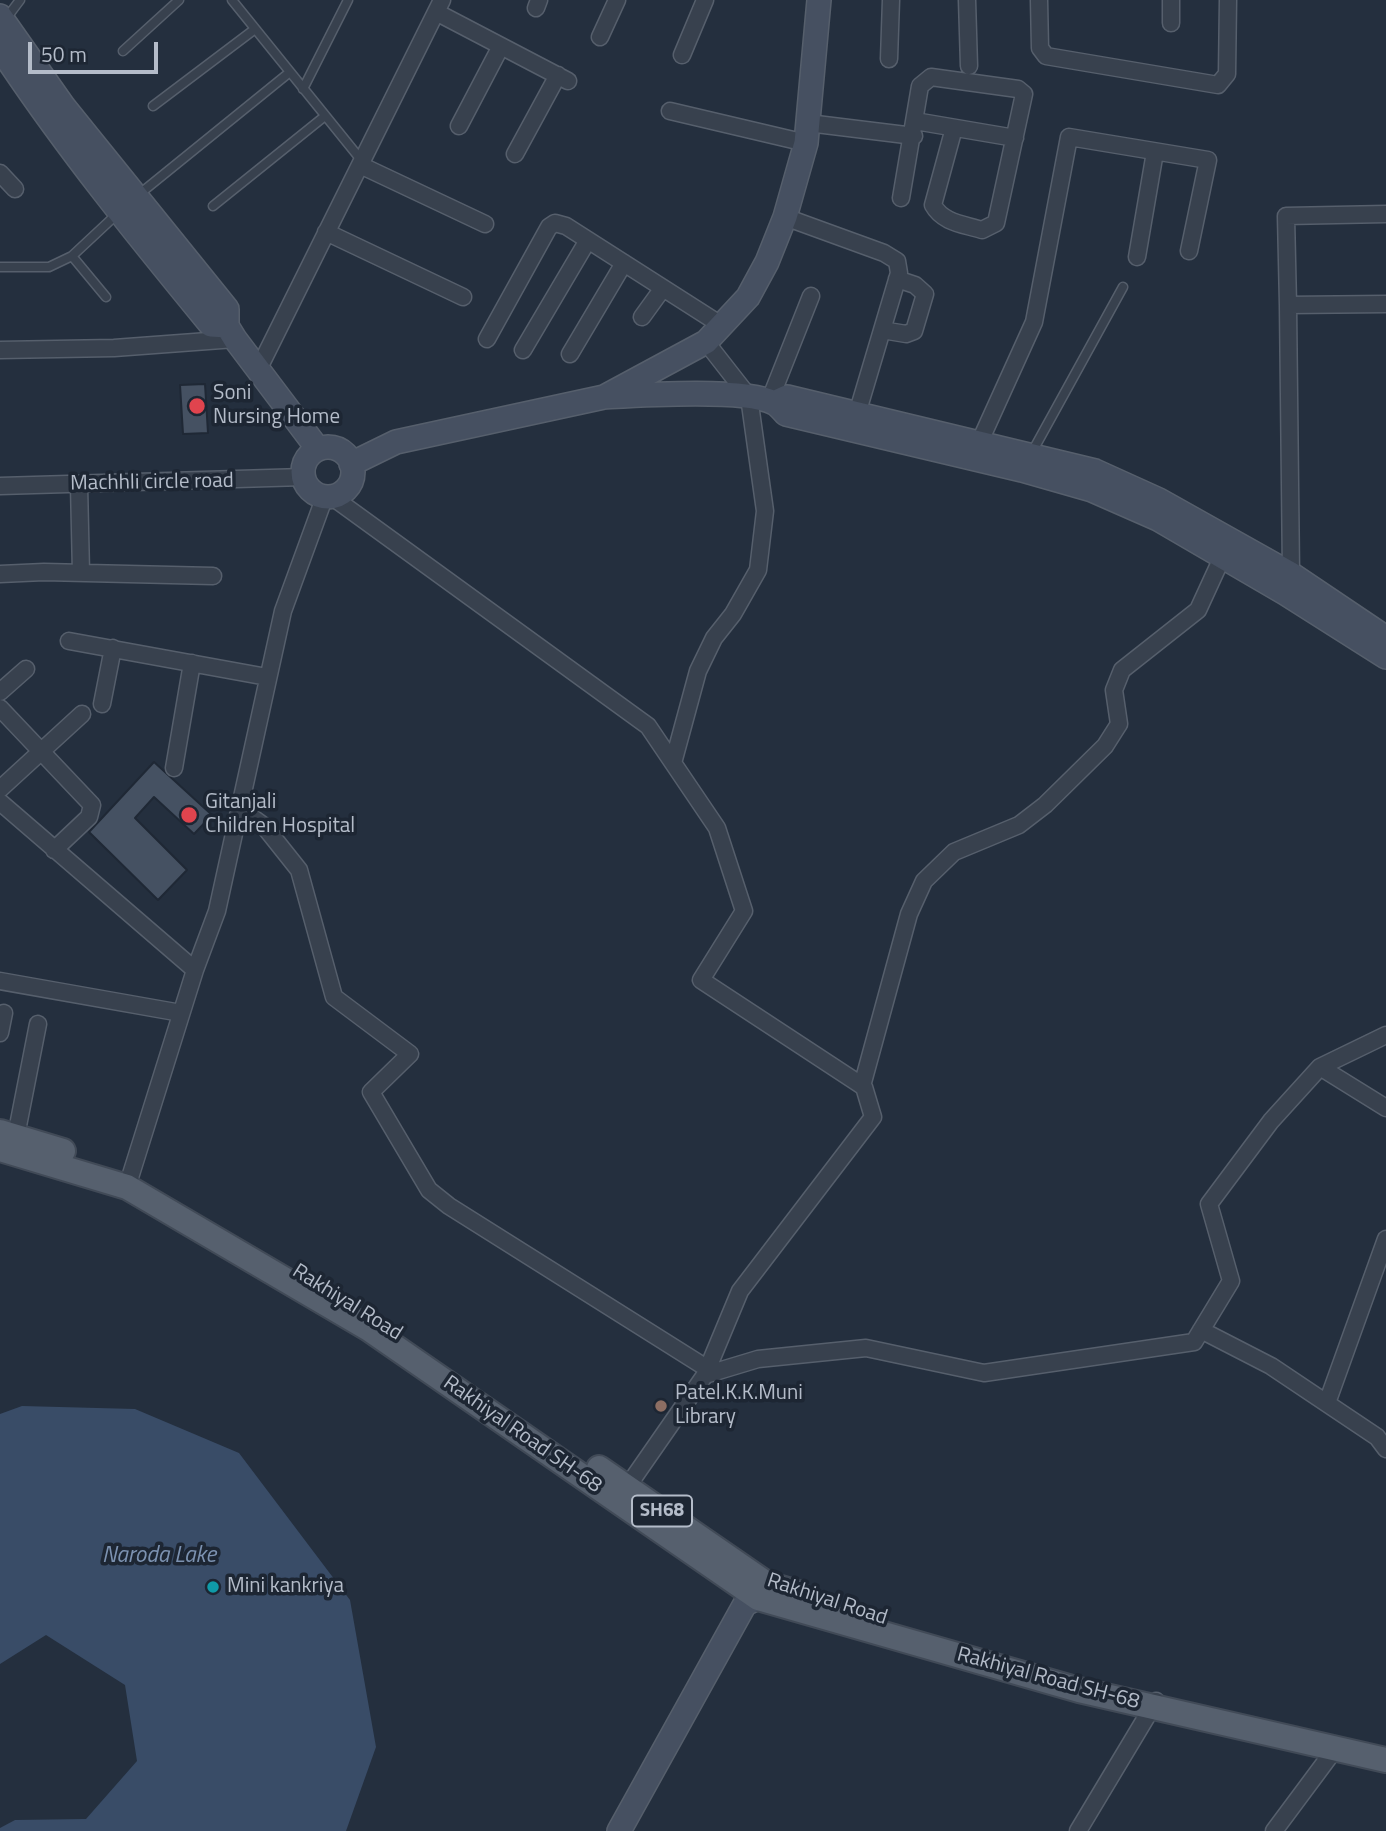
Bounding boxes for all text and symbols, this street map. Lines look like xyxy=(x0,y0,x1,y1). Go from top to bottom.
scale bar xyxy=(32,28,161,72)
text: 50 m xyxy=(41,38,87,70)
place label: Soni Nursing Home xyxy=(213,381,340,431)
marker: Soni Nursing Home xyxy=(187,396,207,416)
street label: Machhli circle road xyxy=(70,469,234,497)
place label: Gitanjali Children Hospital xyxy=(205,790,355,840)
marker: Gitanjali Children Hospital xyxy=(179,805,199,825)
street label: Rakhiyal Road xyxy=(287,1259,407,1347)
street label: Rakhiyal Road SH-68 xyxy=(438,1371,606,1499)
place label: Patel.K.K.Muni Library xyxy=(675,1381,803,1431)
marker: Patel.K.K.Muni Library xyxy=(653,1398,669,1414)
road number: SH68 xyxy=(632,1496,692,1526)
water label: Naroda Lake xyxy=(102,1542,216,1570)
street label: Rakhiyal Road xyxy=(764,1569,890,1631)
place label: Mini kankriya xyxy=(227,1574,344,1600)
marker: Mini kankriya xyxy=(205,1579,221,1595)
street label: Rakhiyal Road SH-68 xyxy=(954,1643,1142,1715)

